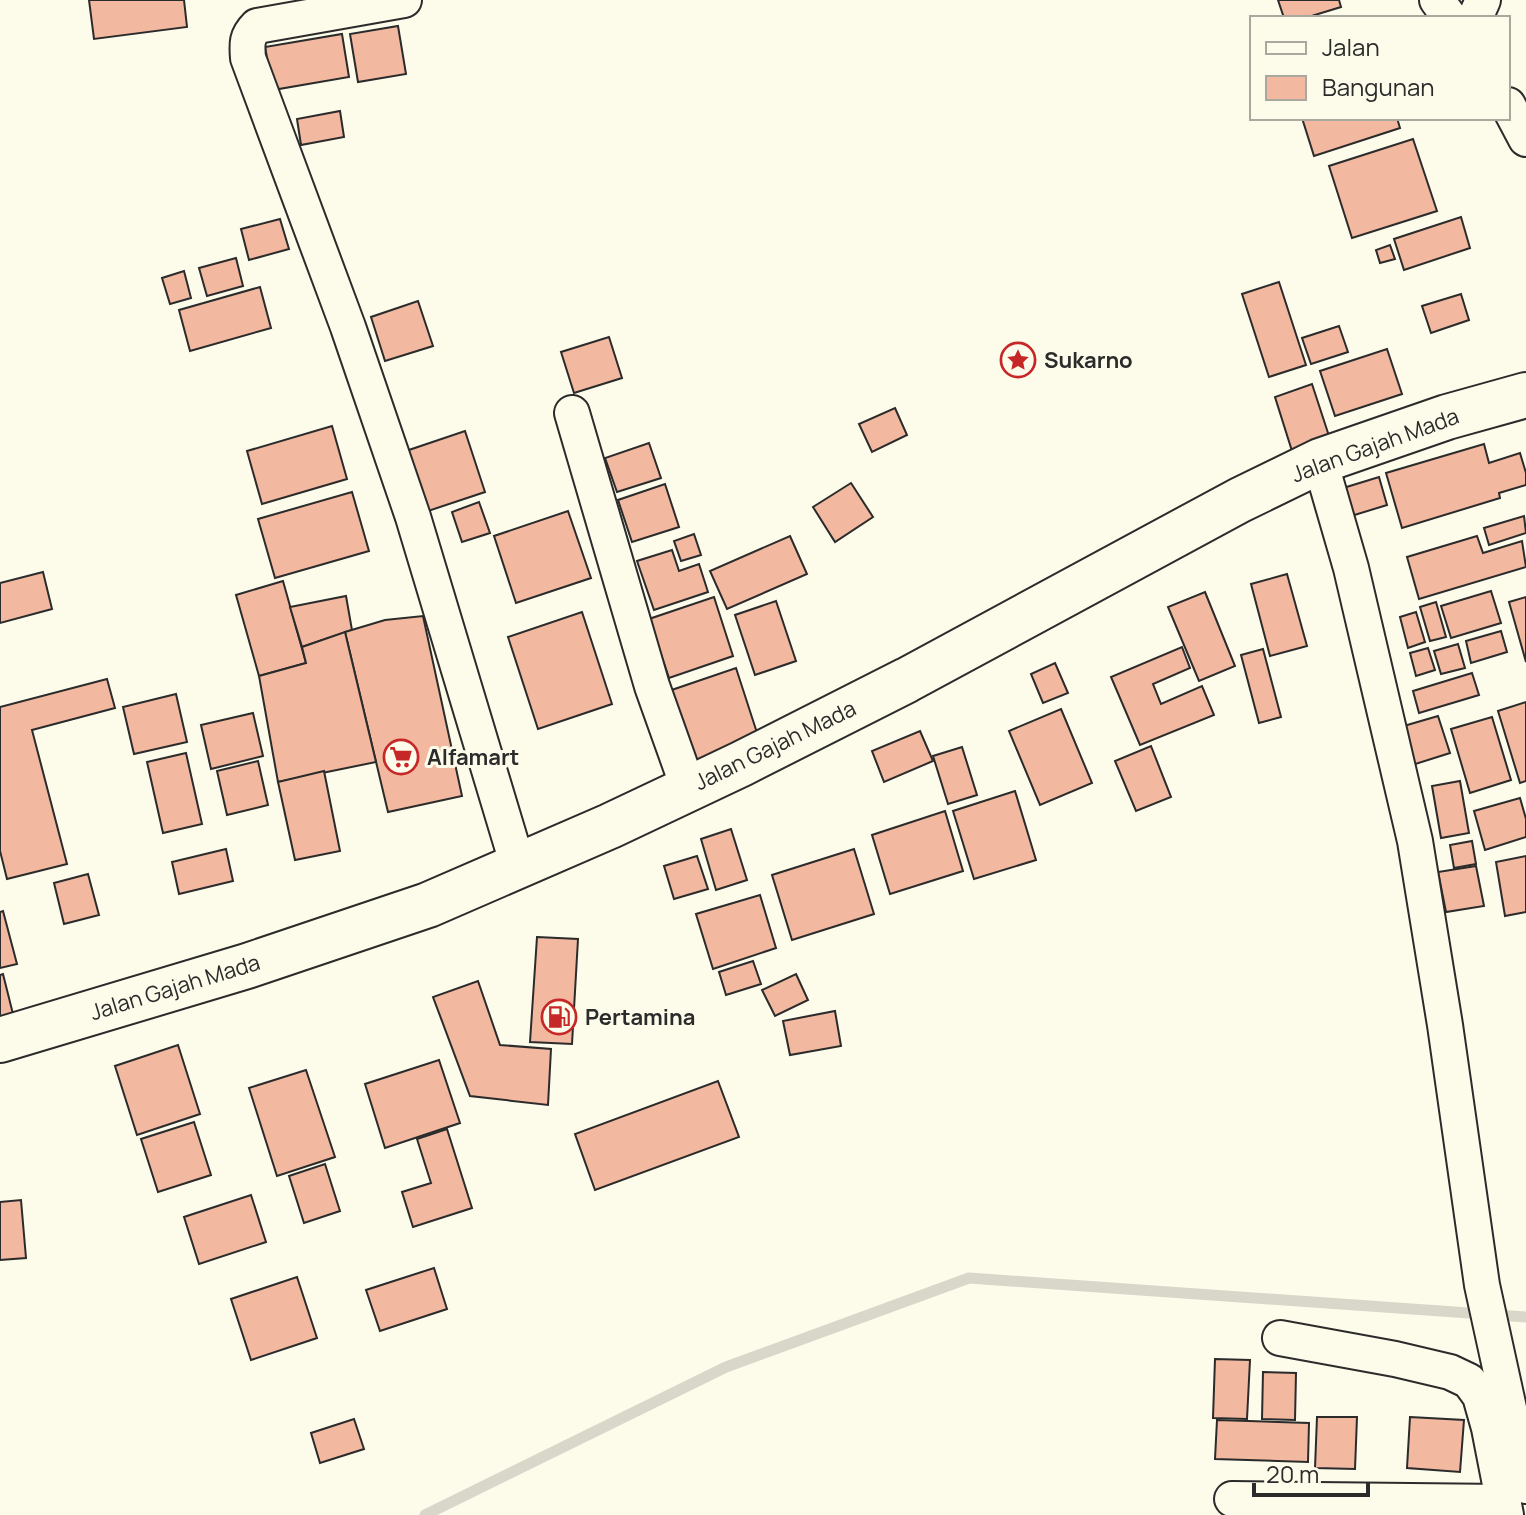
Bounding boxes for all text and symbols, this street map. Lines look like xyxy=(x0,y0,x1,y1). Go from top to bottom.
legend xyxy=(1250,16,1510,120)
text: Jalan xyxy=(1322,30,1380,63)
text: Bangunan xyxy=(1322,70,1435,103)
place icon: Sukarno xyxy=(999,341,1037,379)
place label: Sukarno xyxy=(1044,345,1133,375)
street label: Jalan Gajah Mada xyxy=(1287,401,1463,489)
street label: Jalan Gajah Mada xyxy=(689,693,861,797)
supermarket icon: Alfamart xyxy=(382,738,420,776)
place label: Alfamart xyxy=(427,742,519,772)
street label: Jalan Gajah Mada xyxy=(86,947,264,1027)
fuel station icon: Pertamina xyxy=(540,998,578,1036)
place label: Pertamina xyxy=(585,1002,695,1032)
scale bar xyxy=(1254,1447,1368,1497)
text: 20 m xyxy=(1266,1457,1319,1490)

